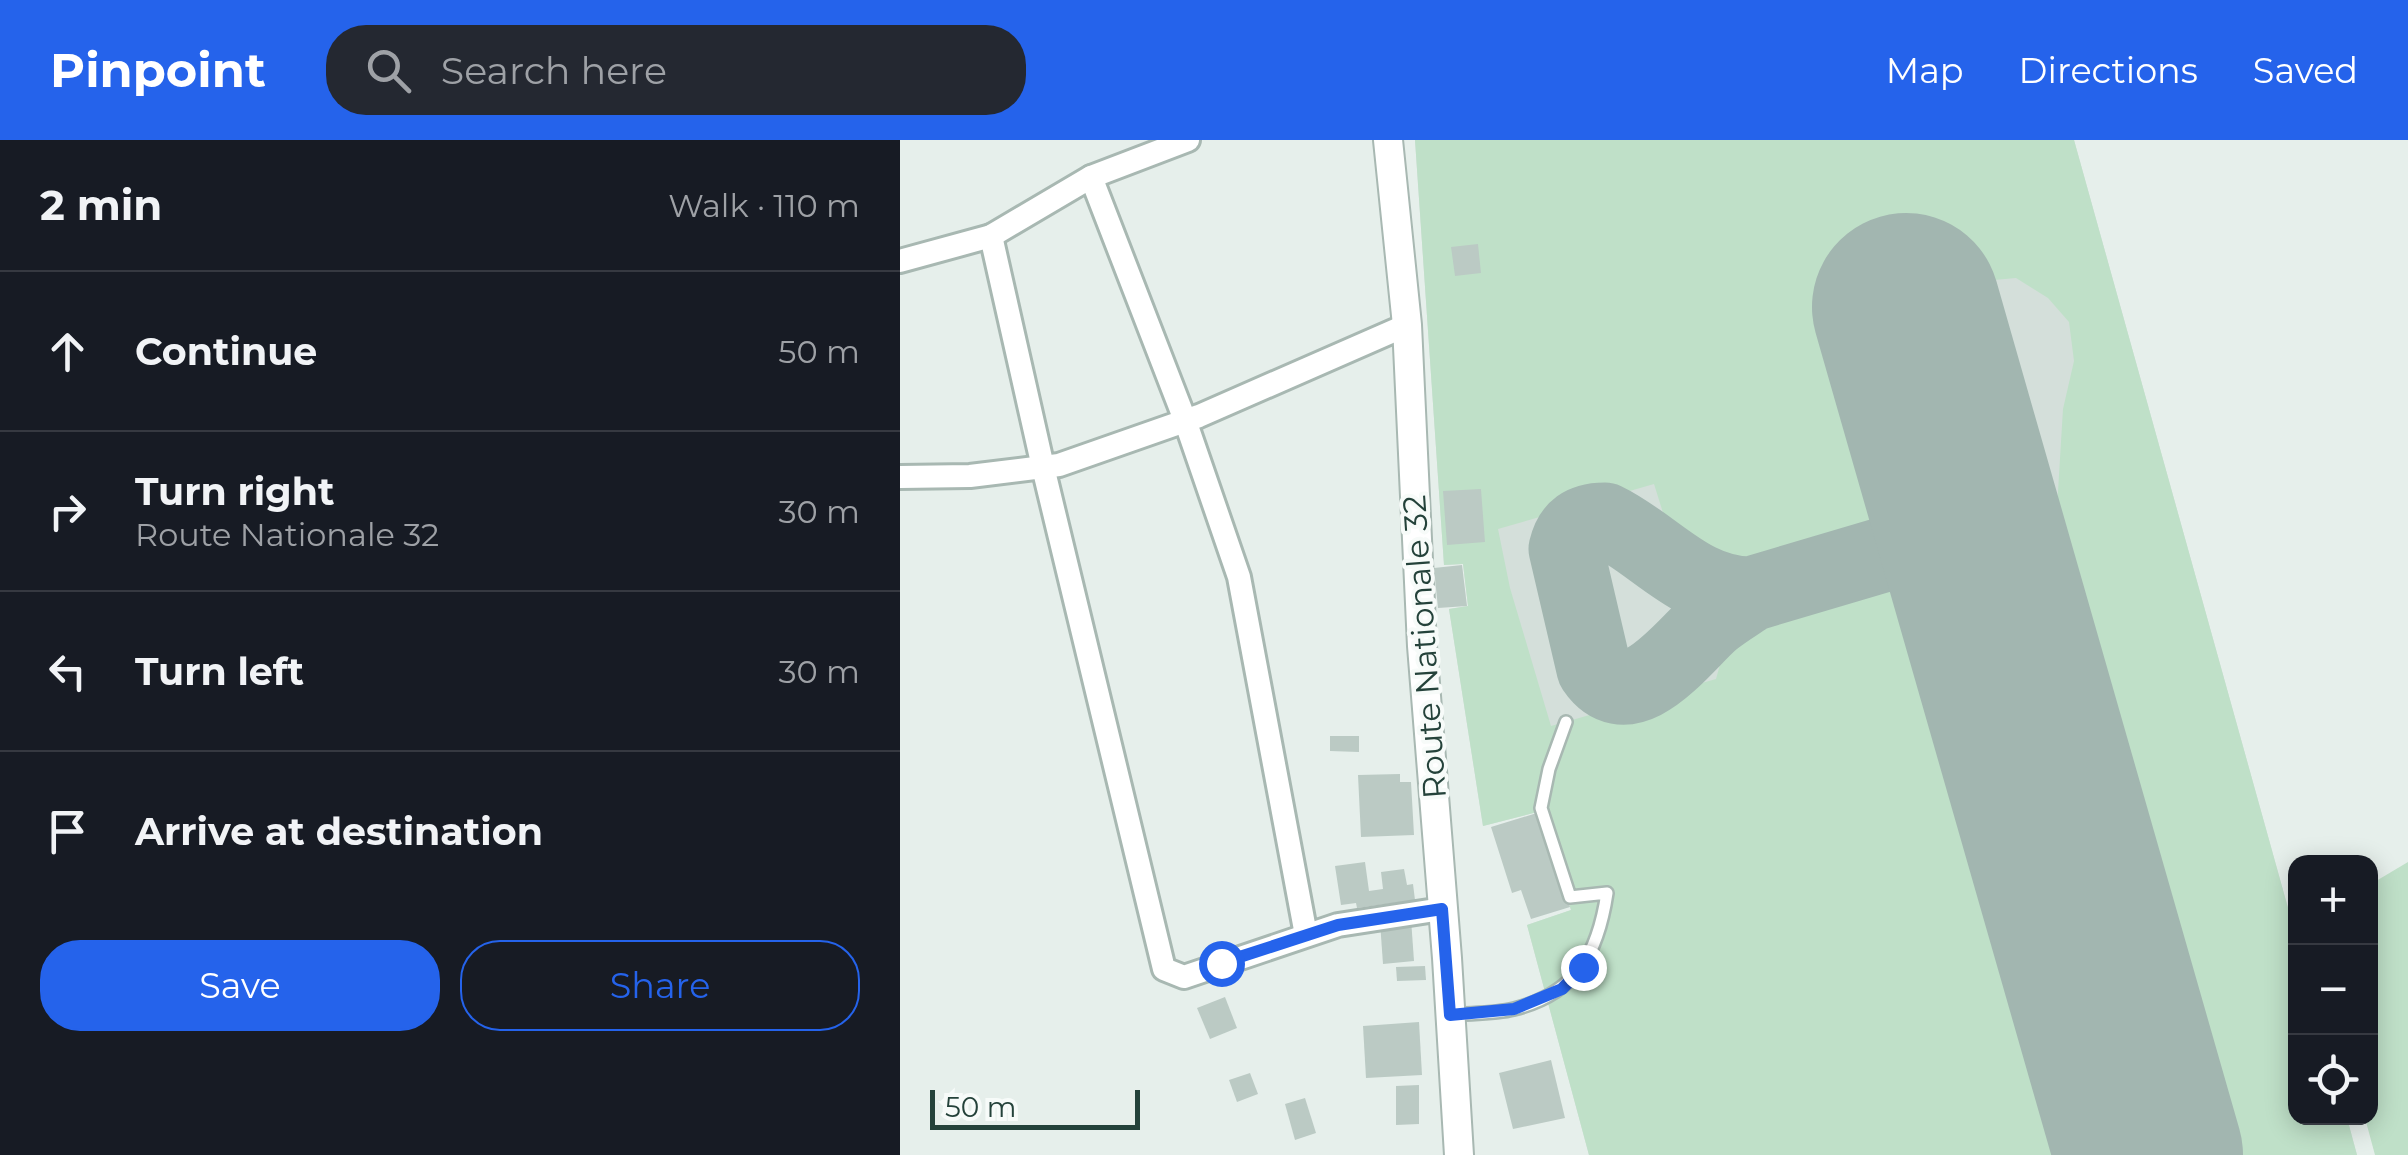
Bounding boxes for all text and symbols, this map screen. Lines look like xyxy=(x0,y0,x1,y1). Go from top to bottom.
search box xyxy=(326,25,1026,115)
text: Pinpoint xyxy=(50,41,266,99)
icon: search xyxy=(361,43,416,98)
text: Search here xyxy=(441,47,667,94)
text: Map xyxy=(1886,49,1964,92)
text: Directions xyxy=(2019,49,2198,92)
text: Saved xyxy=(2253,49,2358,92)
text: 2 min xyxy=(40,179,162,231)
text: Walk · 110 m xyxy=(668,186,860,225)
icon: ahead xyxy=(40,324,95,379)
text: Continue xyxy=(135,328,317,375)
text: 50 m xyxy=(778,332,860,371)
text: Turn right xyxy=(135,468,334,515)
icon: right xyxy=(40,484,95,539)
text: 30 m xyxy=(778,492,860,531)
street label: Route Nationale 32 xyxy=(1394,494,1454,800)
text: Route Nationale 32 xyxy=(135,515,439,554)
icon: left xyxy=(40,644,95,699)
text: Turn left xyxy=(135,648,304,695)
text: 30 m xyxy=(778,652,860,691)
icon: arrive xyxy=(40,804,95,859)
text: Arrive at destination xyxy=(135,808,543,855)
map controls xyxy=(2288,855,2378,1125)
button: + xyxy=(2288,855,2378,945)
button: Save xyxy=(40,940,440,1031)
button: Share xyxy=(460,940,860,1031)
route start xyxy=(1199,941,1245,987)
route end xyxy=(1561,945,1607,991)
button: − xyxy=(2288,945,2378,1035)
button: locate xyxy=(2288,1035,2378,1125)
scale bar xyxy=(930,1085,1140,1130)
text: 50 m xyxy=(945,1090,1016,1124)

